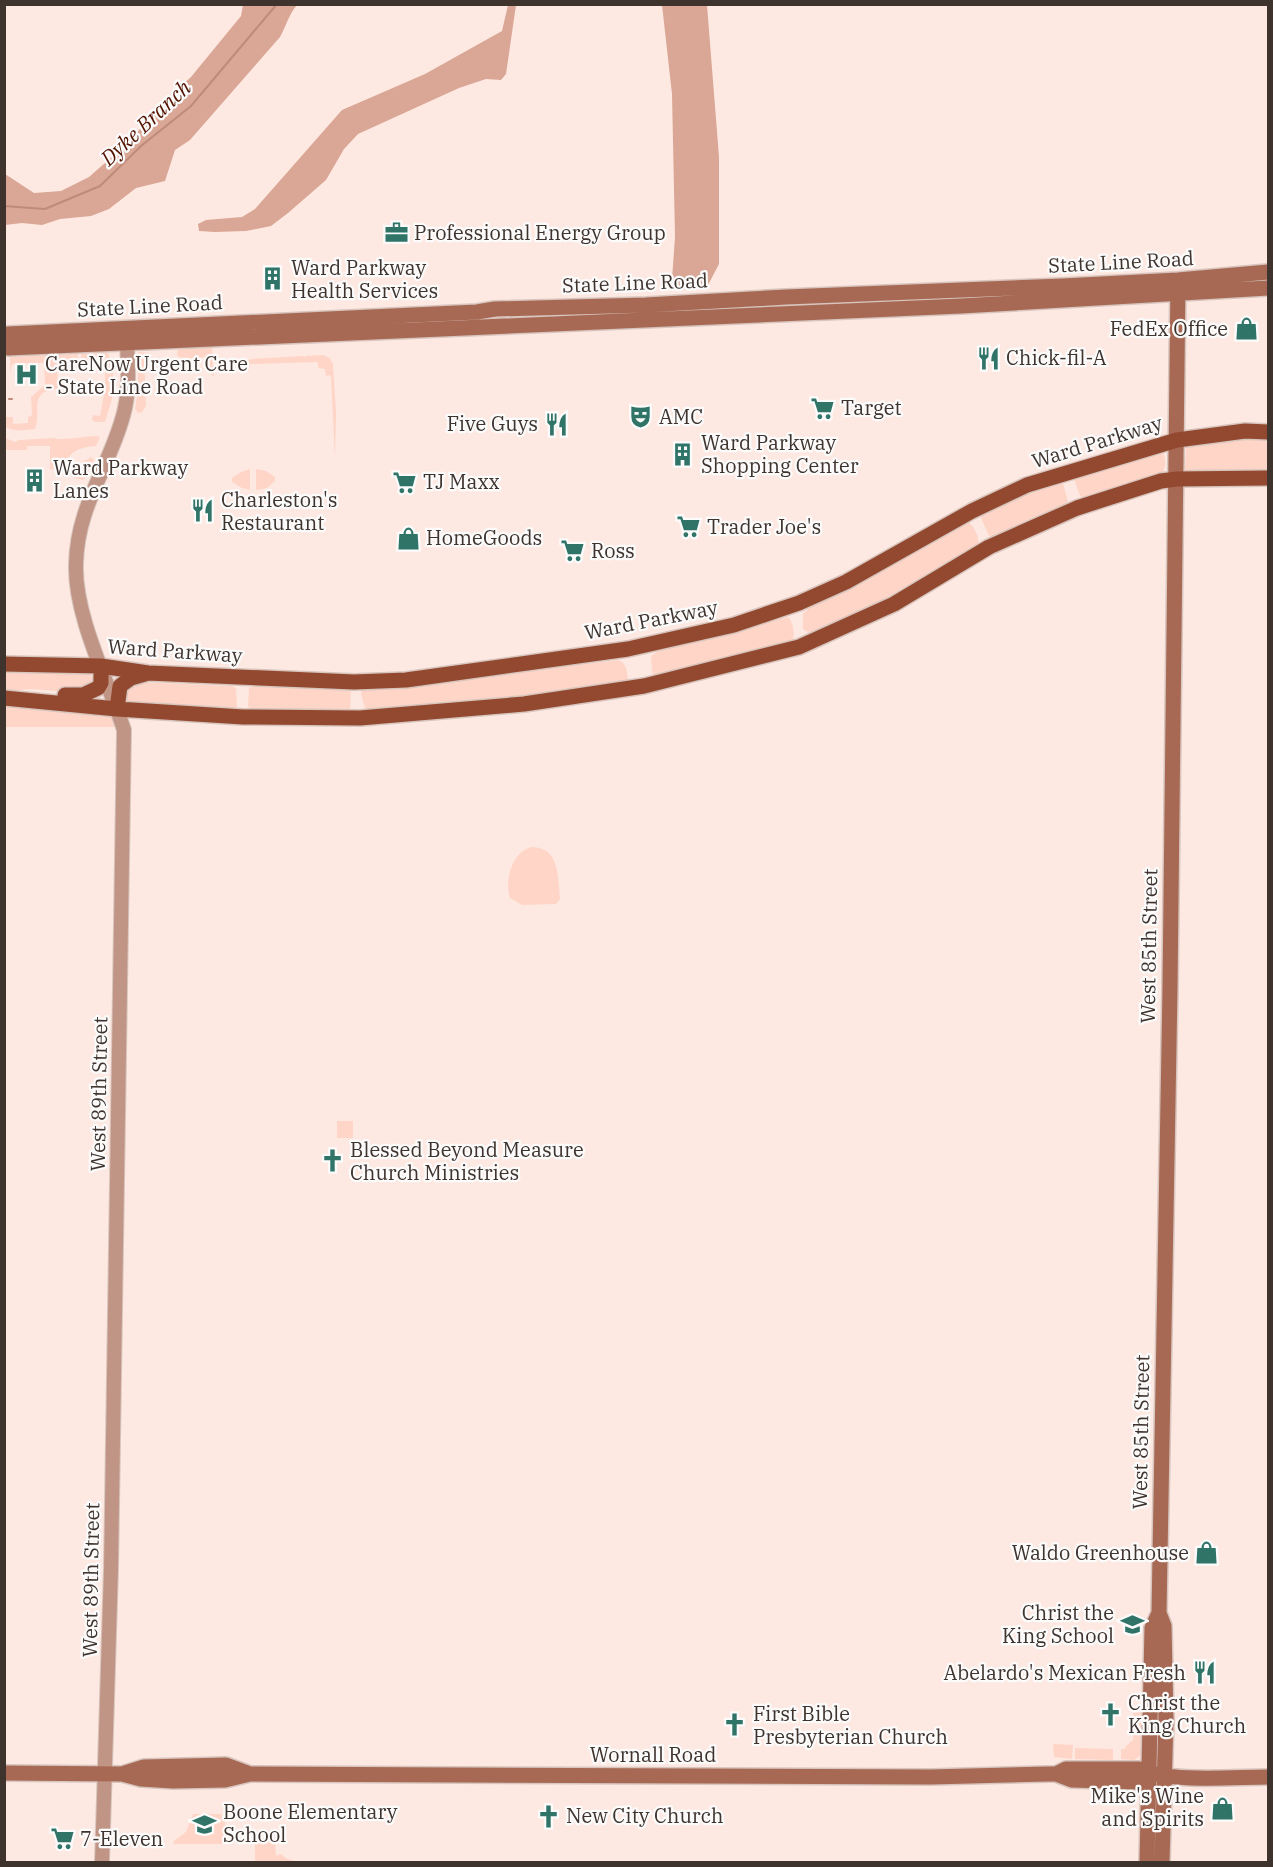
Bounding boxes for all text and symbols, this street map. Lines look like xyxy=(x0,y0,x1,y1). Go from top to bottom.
water label: Dyke Branch xyxy=(93,73,197,172)
place label: Professional Energy Group xyxy=(414,219,666,246)
office icon: Professional Energy Group xyxy=(383,220,409,246)
street label: State Line Road xyxy=(1047,244,1195,279)
place label: Ward Parkway Health Services xyxy=(291,254,438,304)
building icon: Ward Parkway Health Services xyxy=(260,266,286,292)
street label: State Line Road xyxy=(562,266,708,299)
street label: State Line Road xyxy=(76,288,224,323)
place label: FedEx Office xyxy=(1110,315,1228,342)
shop icon: FedEx Office xyxy=(1233,316,1259,342)
place label: Chick-fil-A xyxy=(1006,344,1107,371)
restaurant icon: Chick-fil-A xyxy=(975,345,1001,371)
place label: CareNow Urgent Care - State Line Road xyxy=(45,350,248,400)
hospital icon: CareNow Urgent Care - State Line Road xyxy=(14,362,40,388)
place label: Target xyxy=(841,394,902,421)
supermarket icon: Target xyxy=(810,395,836,421)
place label: AMC xyxy=(659,403,703,430)
theatre icon: AMC xyxy=(628,404,654,430)
street label: Ward Parkway xyxy=(1028,409,1166,474)
place label: Five Guys xyxy=(447,410,538,437)
restaurant icon: Five Guys xyxy=(543,411,569,437)
place label: Ward Parkway Shopping Center xyxy=(701,429,859,479)
building icon: Ward Parkway Shopping Center xyxy=(670,442,696,468)
place label: Ward Parkway Lanes xyxy=(53,454,188,504)
building icon: Ward Parkway Lanes xyxy=(22,467,48,493)
place label: TJ Maxx xyxy=(423,468,500,495)
supermarket icon: TJ Maxx xyxy=(392,469,418,495)
place label: Charleston's Restaurant xyxy=(221,486,337,536)
restaurant icon: Charleston's Restaurant xyxy=(190,498,216,524)
place label: Trader Joe's xyxy=(707,513,821,540)
supermarket icon: Trader Joe's xyxy=(676,514,702,540)
place label: HomeGoods xyxy=(426,524,542,551)
shop icon: HomeGoods xyxy=(395,525,421,551)
place label: Ross xyxy=(591,537,635,564)
supermarket icon: Ross xyxy=(560,538,586,564)
street label: Ward Parkway xyxy=(582,593,720,646)
street label: Ward Parkway xyxy=(107,632,244,669)
street label: West 85th Street xyxy=(1134,868,1163,1024)
street label: West 89th Street xyxy=(84,1016,113,1172)
place label: Blessed Beyond Measure Church Ministries xyxy=(350,1136,584,1186)
church icon: Blessed Beyond Measure Church Ministries xyxy=(319,1148,345,1174)
street label: West 85th Street xyxy=(1126,1354,1155,1510)
street label: West 89th Street xyxy=(76,1502,105,1658)
place label: Waldo Greenhouse xyxy=(1012,1539,1189,1566)
shop icon: Waldo Greenhouse xyxy=(1194,1540,1220,1566)
place label: Christ the King School xyxy=(1002,1599,1114,1649)
school or university icon: Christ the King School xyxy=(1119,1612,1145,1638)
place label: Abelardo's Mexican Fresh xyxy=(943,1659,1186,1686)
restaurant icon: Abelardo's Mexican Fresh xyxy=(1191,1660,1217,1686)
place label: Christ the King Church xyxy=(1128,1689,1246,1739)
place label: First Bible Presbyterian Church xyxy=(753,1700,948,1750)
church icon: Christ the King Church xyxy=(1097,1702,1123,1728)
church icon: First Bible Presbyterian Church xyxy=(722,1712,748,1738)
street label: Wornall Road xyxy=(590,1741,716,1768)
place label: Mike's Wine and Spirits xyxy=(1090,1782,1204,1832)
shop icon: Mike's Wine and Spirits xyxy=(1209,1795,1235,1821)
place label: Boone Elementary School xyxy=(223,1798,398,1848)
place label: New City Church xyxy=(566,1802,724,1829)
church icon: New City Church xyxy=(535,1803,561,1829)
school or university icon: Boone Elementary School xyxy=(192,1811,218,1837)
place label: 7-Eleven xyxy=(80,1825,164,1852)
supermarket icon: 7-Eleven xyxy=(49,1826,75,1852)

